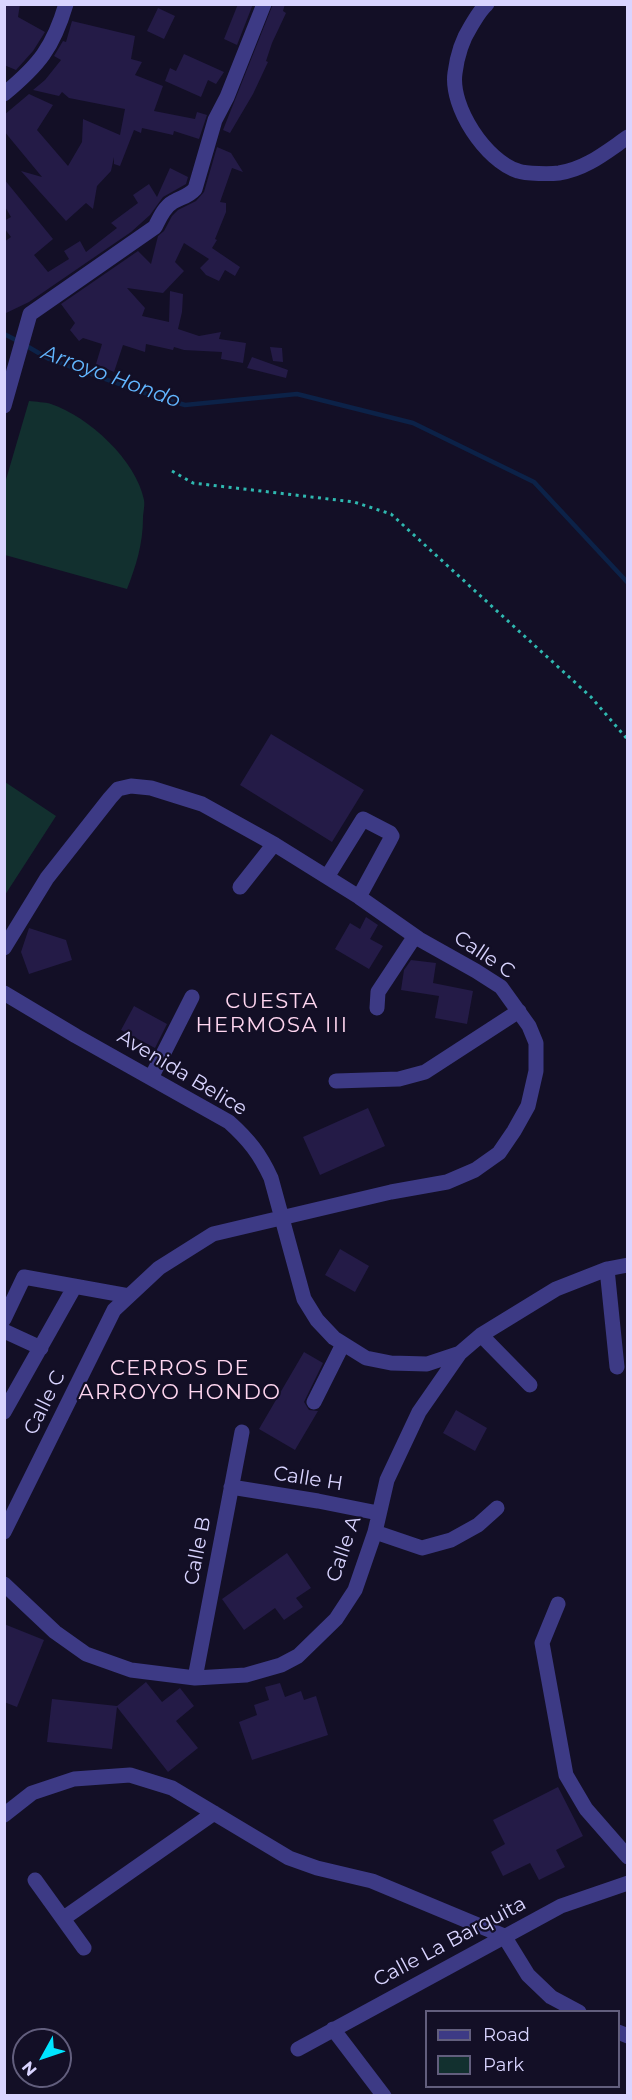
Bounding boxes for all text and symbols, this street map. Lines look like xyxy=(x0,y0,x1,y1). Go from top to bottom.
water label: Arroyo Hondo xyxy=(38,340,184,414)
street label: Calle C xyxy=(449,926,519,984)
district label: CUESTA HERMOSA III xyxy=(196,989,348,1039)
street label: Avenida Belice xyxy=(113,1025,251,1121)
district label: CERROS DE ARROYO HONDO xyxy=(79,1356,281,1406)
street label: Calle C xyxy=(19,1367,71,1439)
street label: Calle H xyxy=(271,1462,345,1496)
street label: Calle A xyxy=(322,1513,366,1585)
street label: Calle B xyxy=(180,1515,216,1587)
street label: Calle La Barquita xyxy=(370,1892,530,1992)
legend xyxy=(425,2010,620,2088)
text: Road xyxy=(483,2024,530,2046)
north arrow xyxy=(12,2028,72,2088)
text: Park xyxy=(483,2054,524,2076)
text: N xyxy=(18,2058,41,2080)

